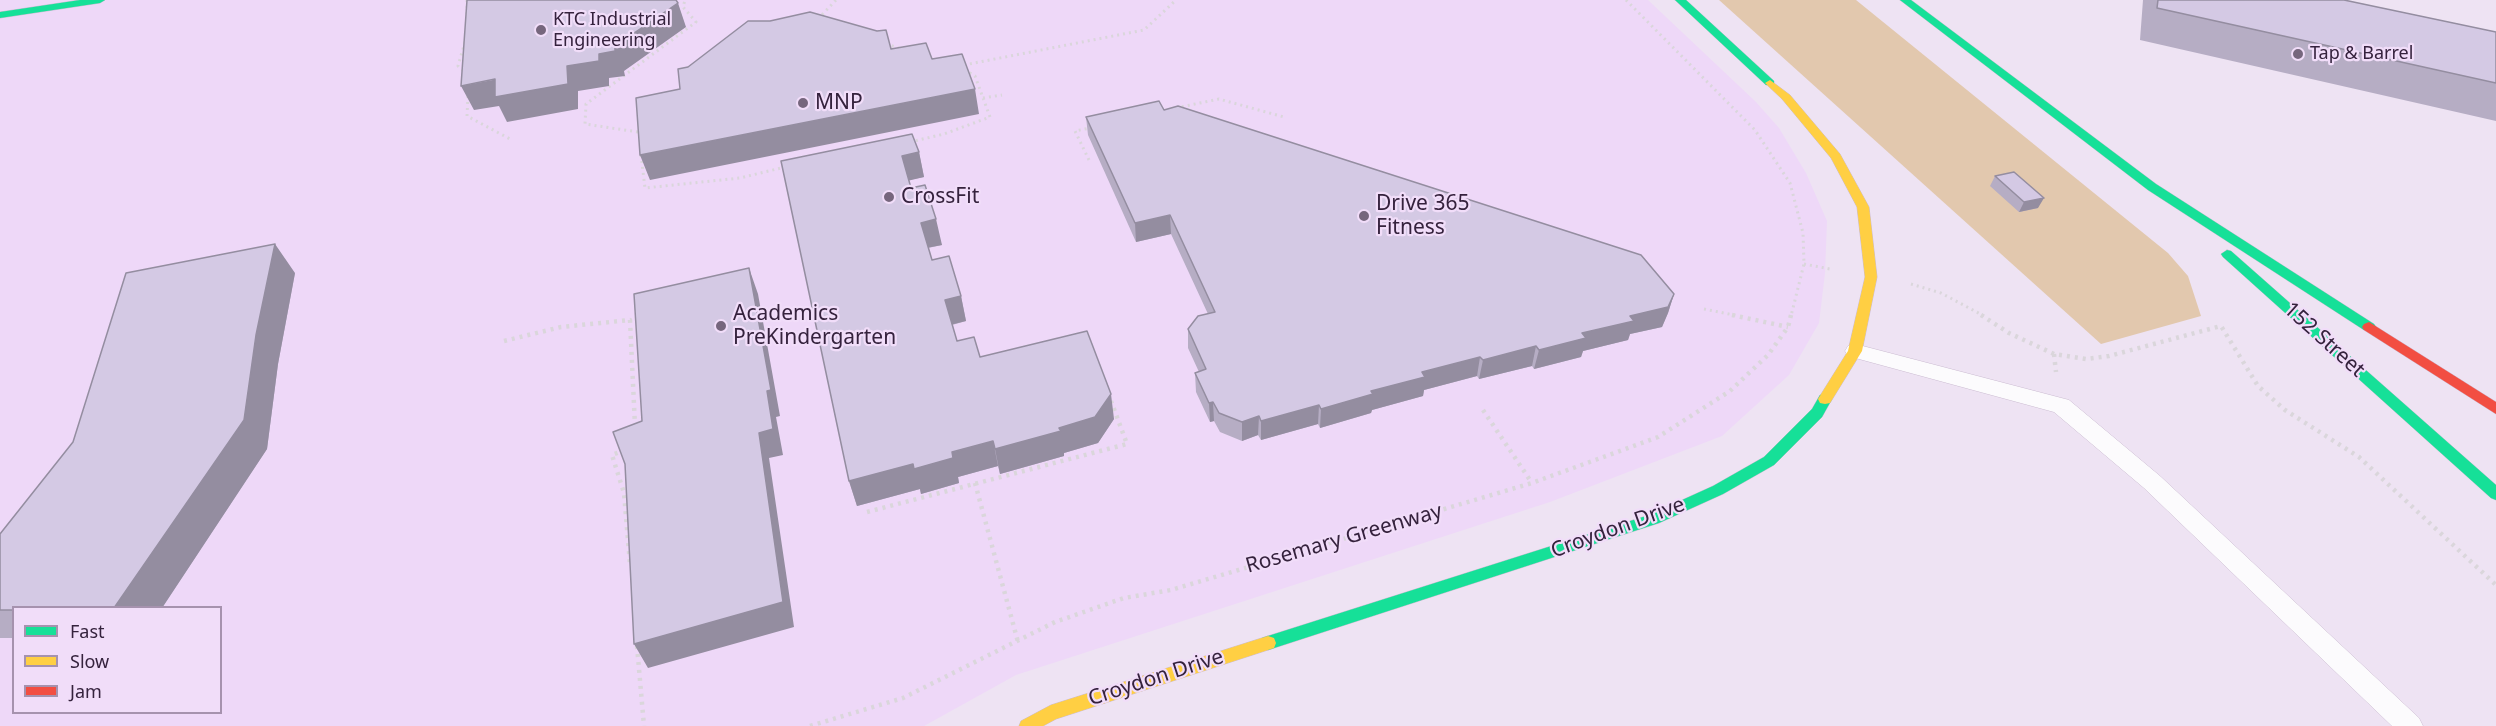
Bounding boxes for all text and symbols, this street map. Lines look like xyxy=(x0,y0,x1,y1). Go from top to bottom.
place label: KTC Industrial Engineering xyxy=(553,9,671,52)
marker: KTC Industrial Engineering xyxy=(534,23,548,37)
place label: Tap & Barrel xyxy=(2310,43,2413,65)
marker: Tap & Barrel xyxy=(2291,47,2305,61)
place label: MNP xyxy=(815,90,863,116)
marker: MNP xyxy=(796,96,810,110)
place label: CrossFit xyxy=(901,184,979,210)
marker: CrossFit xyxy=(882,190,896,204)
place label: Drive 365 Fitness xyxy=(1376,191,1469,241)
marker: Drive 365 Fitness xyxy=(1357,209,1371,223)
street label: 152 Street xyxy=(2278,297,2370,383)
place label: Academics PreKindergarten xyxy=(733,301,896,351)
marker: Academics PreKindergarten xyxy=(714,319,728,333)
street label: Croydon Drive xyxy=(1548,492,1688,564)
street label: Rosemary Greenway xyxy=(1243,499,1445,579)
legend xyxy=(12,606,222,714)
text: Fast xyxy=(70,619,105,643)
street label: Croydon Drive xyxy=(1085,644,1227,712)
text: Slow xyxy=(70,649,109,673)
text: Jam xyxy=(70,679,102,703)

